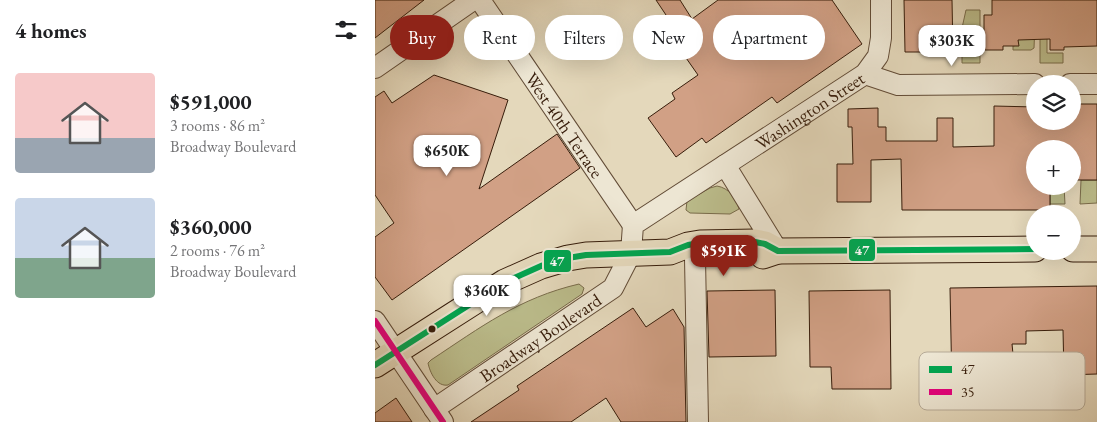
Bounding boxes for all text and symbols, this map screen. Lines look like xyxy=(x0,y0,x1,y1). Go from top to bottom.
chip: Buy xyxy=(390,15,454,60)
chip: Rent xyxy=(464,15,535,60)
chip: Filters xyxy=(545,15,623,60)
chip: New xyxy=(633,15,703,60)
chip: Apartment xyxy=(713,15,825,60)
icon: filters xyxy=(332,16,360,44)
text: 4 homes xyxy=(15,17,87,44)
pin: $303K xyxy=(917,24,987,67)
text: $303K xyxy=(930,30,974,51)
street label: Washington Street xyxy=(750,66,869,154)
street label: West 40th Terrace xyxy=(521,68,609,182)
map controls xyxy=(1026,75,1081,260)
button: layers xyxy=(1026,75,1081,130)
text: $591,000 xyxy=(170,88,252,115)
icon: home xyxy=(55,93,115,153)
text: 3 rooms · 86 m² xyxy=(170,115,265,136)
pin: $650K xyxy=(412,134,482,177)
text: Broadway Boulevard xyxy=(170,136,296,157)
text: $650K xyxy=(425,140,469,161)
button: + xyxy=(1026,140,1081,195)
button: − xyxy=(1026,205,1081,260)
text: $360,000 xyxy=(170,213,252,240)
icon: home xyxy=(55,218,115,278)
pin: $591K xyxy=(689,234,759,277)
line badge: 47 xyxy=(848,238,876,262)
text: 2 rooms · 76 m² xyxy=(170,240,265,261)
text: $591K xyxy=(702,240,746,261)
text: 47 xyxy=(855,241,870,259)
line badge: 47 xyxy=(543,249,572,273)
text: 47 xyxy=(550,252,565,270)
text: Broadway Boulevard xyxy=(170,261,296,282)
pin: $360K xyxy=(452,274,522,317)
text: $360K xyxy=(465,280,509,301)
street label: Broadway Boulevard xyxy=(475,287,606,387)
unlabelled marker xyxy=(427,324,437,334)
legend xyxy=(919,352,1085,410)
text: 47 xyxy=(961,360,975,378)
text: 35 xyxy=(961,383,974,401)

